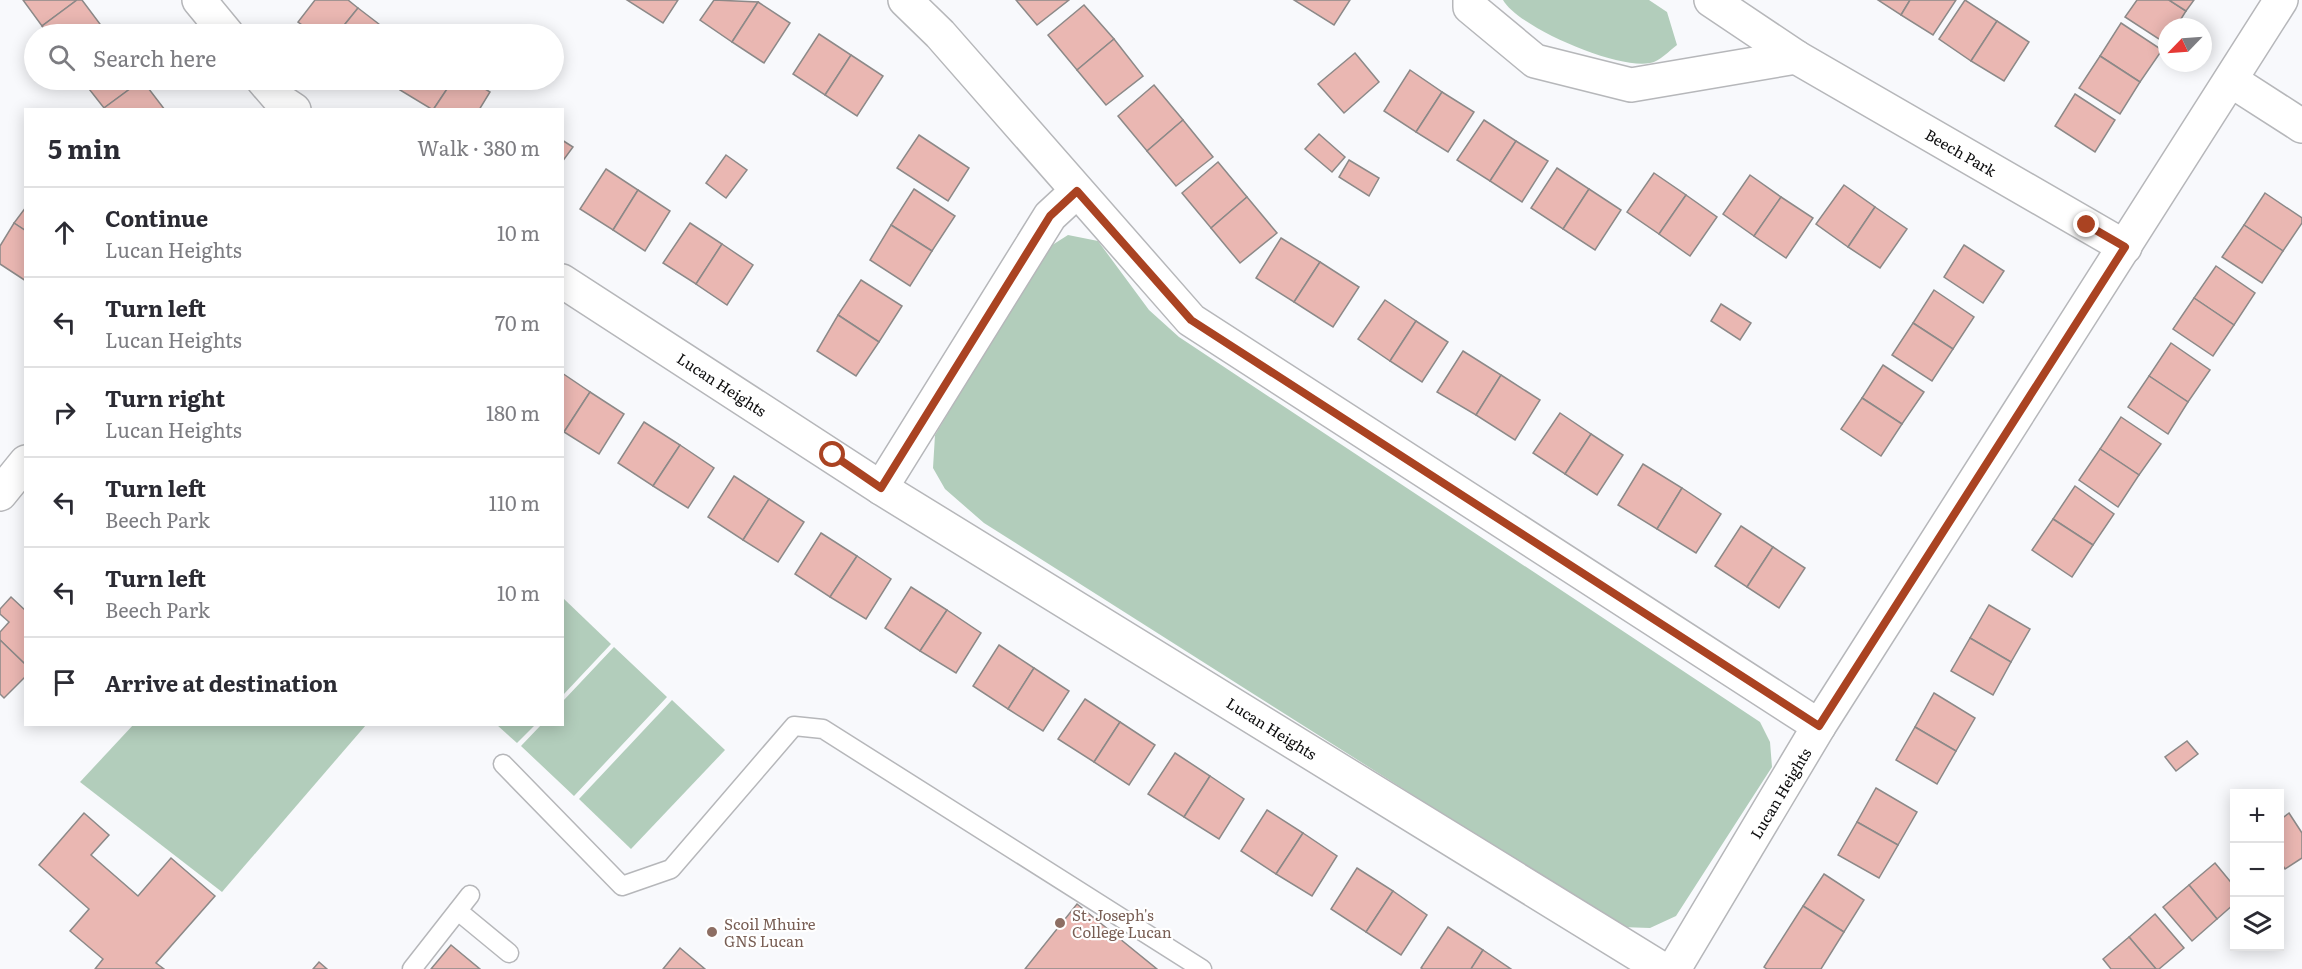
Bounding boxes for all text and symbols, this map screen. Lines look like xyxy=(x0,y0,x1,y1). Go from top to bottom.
north arrow xyxy=(2158,18,2212,72)
search box xyxy=(24,24,564,90)
icon: search xyxy=(45,41,78,74)
text: Search here xyxy=(93,41,216,74)
street label: Beech Park xyxy=(1921,122,2002,182)
text: 5 min xyxy=(48,128,121,167)
text: Walk · 380 m xyxy=(417,132,540,162)
text: Continue xyxy=(105,201,208,234)
route end xyxy=(2073,211,2099,237)
icon: ahead xyxy=(48,216,81,249)
text: 10 m xyxy=(497,217,540,247)
text: Lucan Heights xyxy=(105,234,242,264)
text: Turn left xyxy=(105,291,206,324)
icon: left xyxy=(48,306,81,339)
text: 70 m xyxy=(495,307,540,337)
text: Lucan Heights xyxy=(105,324,242,354)
street label: Lucan Heights xyxy=(673,346,771,422)
text: Turn right xyxy=(105,381,225,414)
icon: right xyxy=(48,396,81,429)
text: 180 m xyxy=(486,397,540,427)
text: Lucan Heights xyxy=(105,414,242,444)
route start xyxy=(819,441,845,467)
text: Turn left xyxy=(105,471,206,504)
icon: left xyxy=(48,486,81,519)
text: 110 m xyxy=(489,487,540,517)
text: Beech Park xyxy=(105,504,210,534)
text: Turn left xyxy=(105,561,206,594)
icon: left xyxy=(48,576,81,609)
text: 10 m xyxy=(497,577,540,607)
text: Beech Park xyxy=(105,594,210,624)
icon: arrive xyxy=(48,666,81,699)
text: Arrive at destination xyxy=(105,666,338,699)
street label: Lucan Heights xyxy=(1222,691,1322,765)
street label: Lucan Heights xyxy=(1744,743,1816,843)
map controls xyxy=(2230,789,2284,951)
button: + xyxy=(2230,789,2284,843)
button: − xyxy=(2230,843,2284,897)
button: layers xyxy=(2230,897,2284,951)
place label: St. Joseph's College Lucan xyxy=(1072,903,1172,943)
place label: Scoil Mhuire GNS Lucan xyxy=(724,912,816,952)
marker: St. Joseph's College Lucan xyxy=(1053,916,1067,930)
marker: Scoil Mhuire GNS Lucan xyxy=(705,925,719,939)

